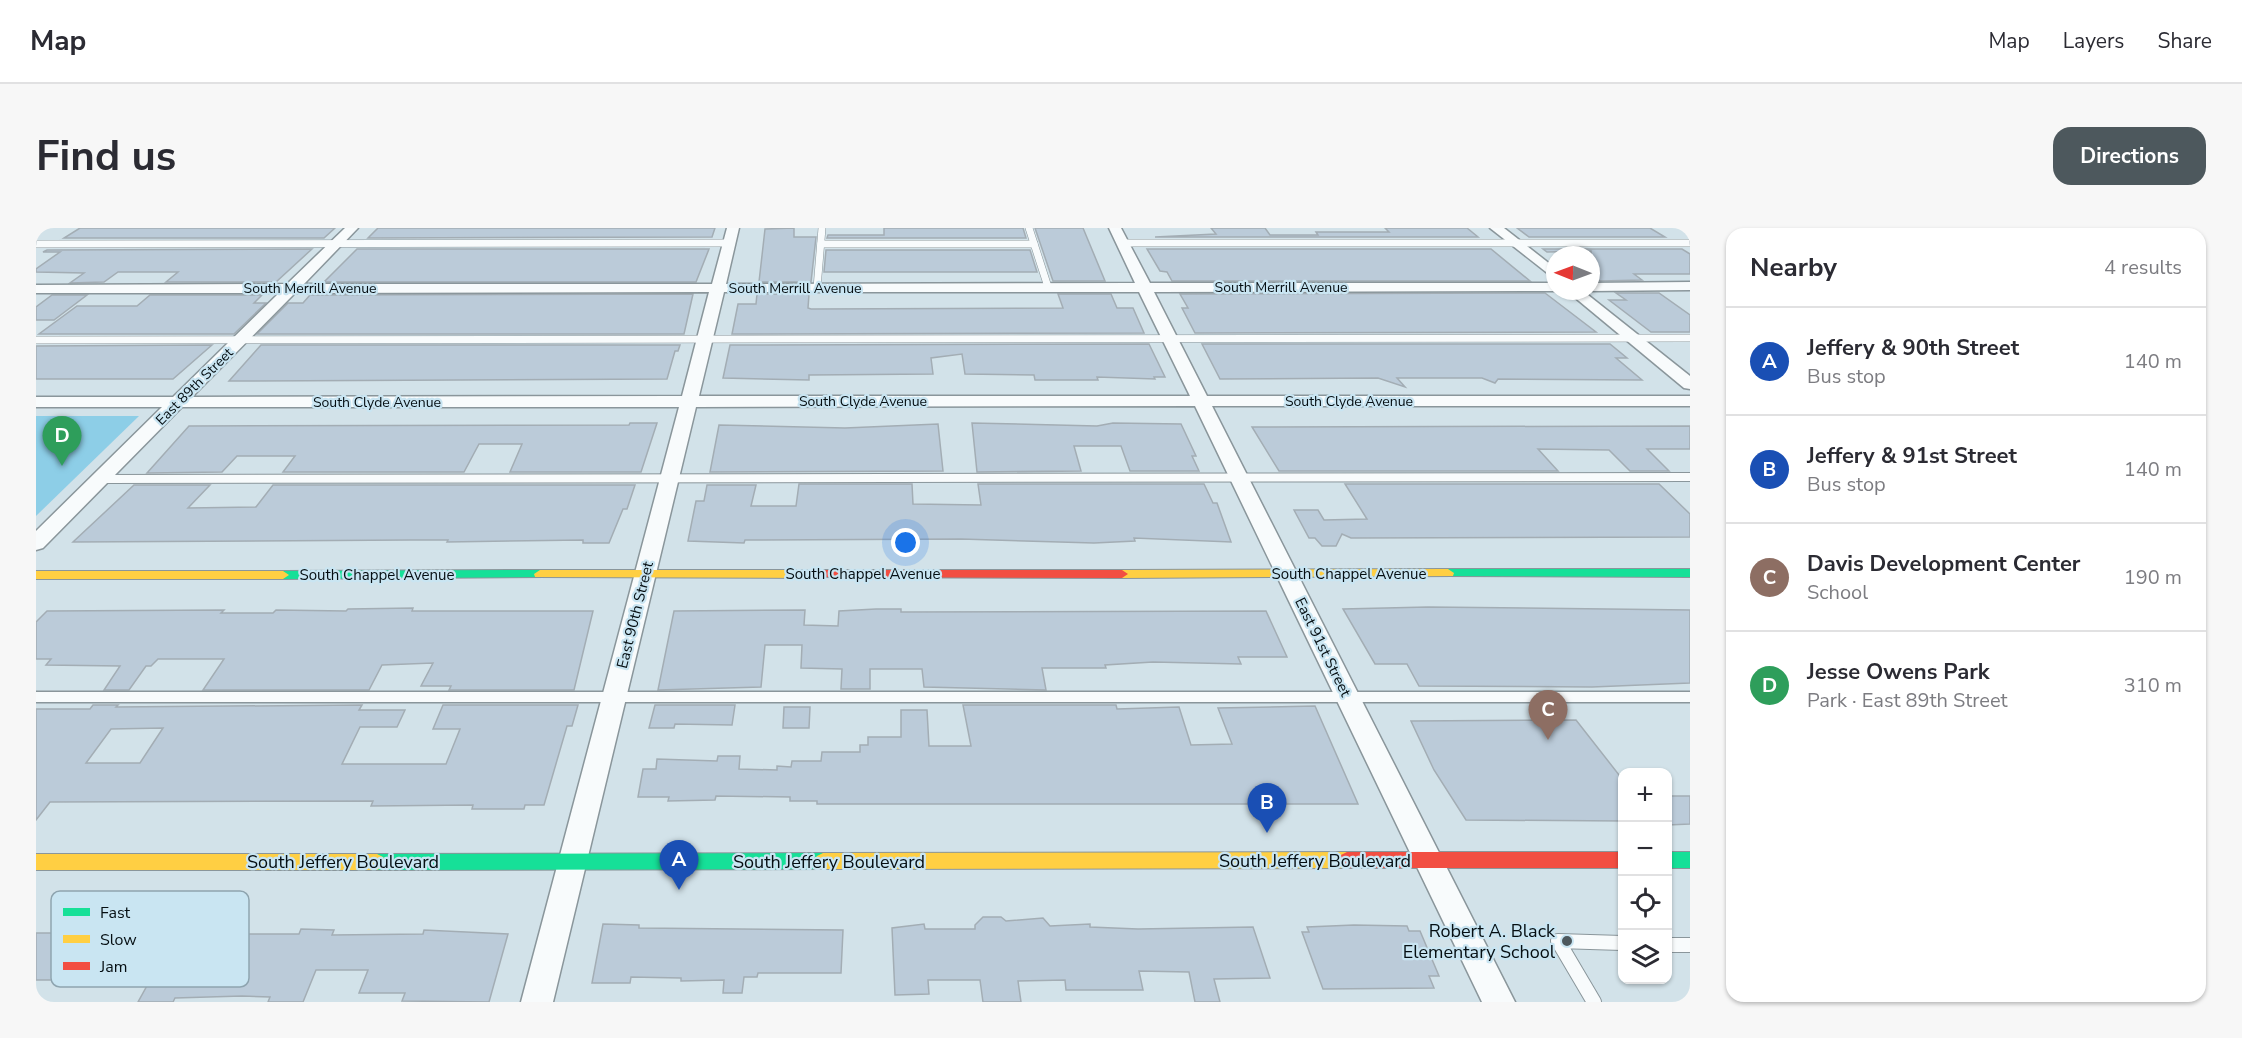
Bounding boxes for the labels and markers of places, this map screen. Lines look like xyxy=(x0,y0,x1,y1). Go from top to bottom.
pin: D xyxy=(42,416,82,466)
pin: C xyxy=(1528,690,1568,740)
pin: B xyxy=(1248,784,1286,833)
pin: A xyxy=(660,840,698,890)
place label: Robert A. Black Elementary School xyxy=(1403,919,1556,964)
marker: Robert A. Black Elementary School xyxy=(1560,934,1574,948)

